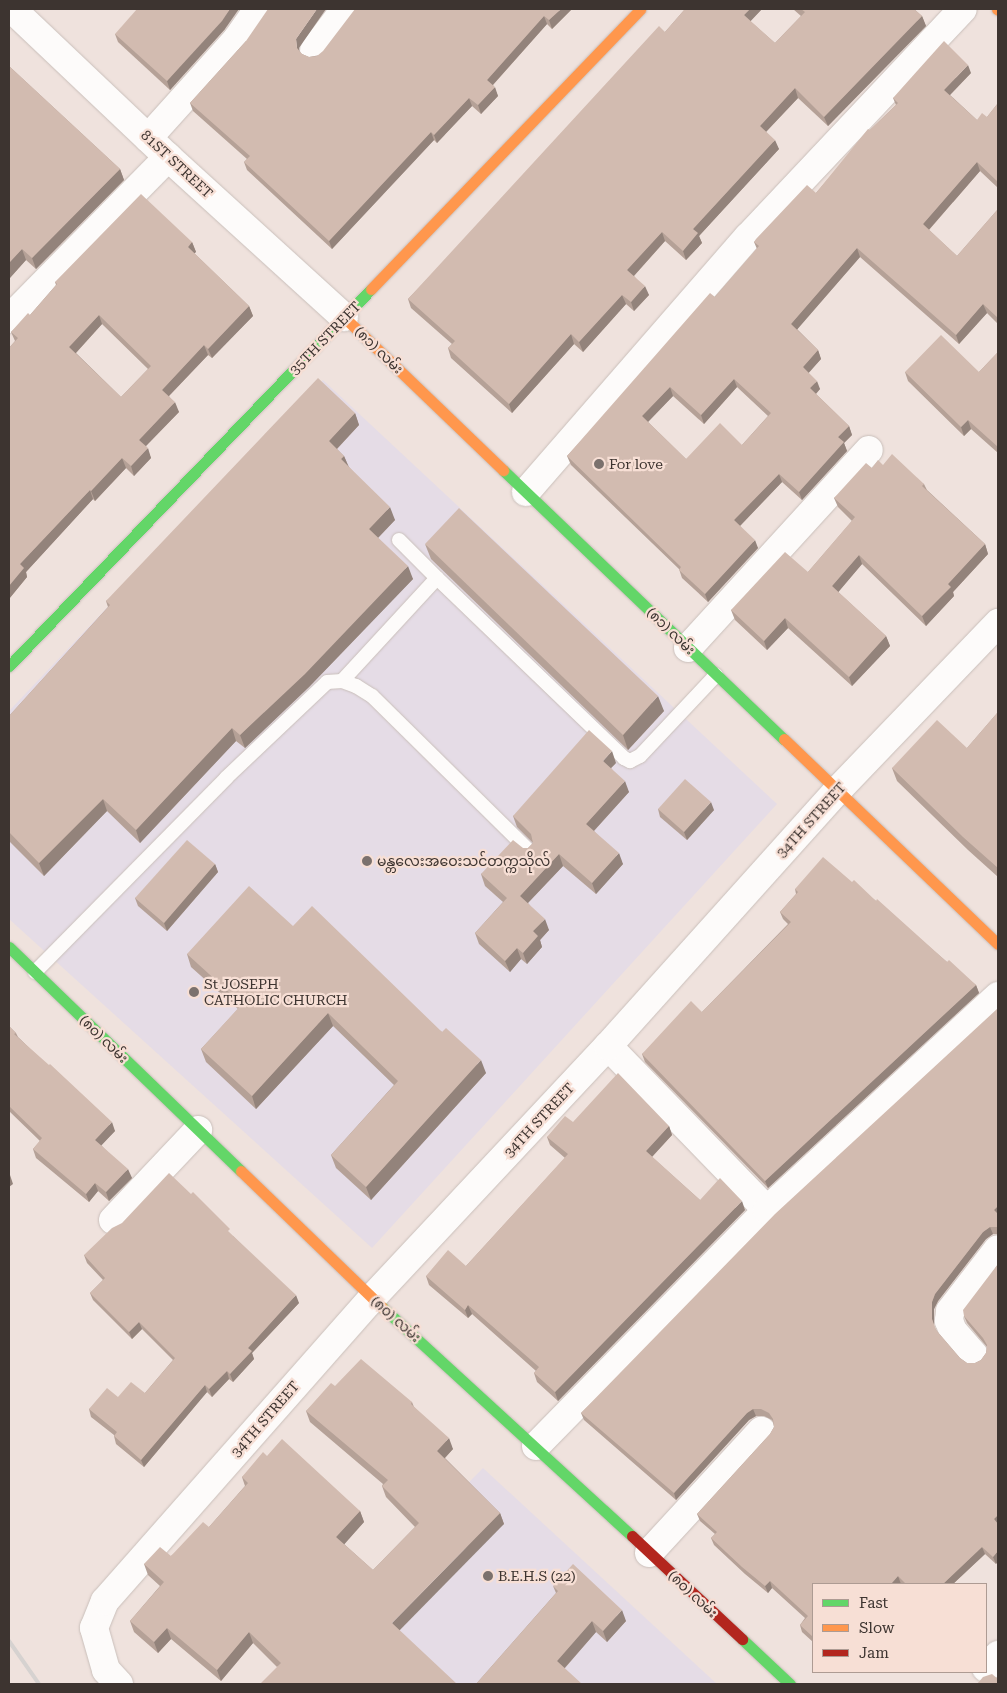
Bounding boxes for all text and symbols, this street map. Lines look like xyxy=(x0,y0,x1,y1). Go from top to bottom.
street label: 81ST STREET xyxy=(138,127,216,201)
street label: 35TH STREET xyxy=(286,298,364,378)
street label: (၈၁) လမ်း xyxy=(351,323,407,377)
place label: For love xyxy=(609,456,663,472)
marker: For love xyxy=(593,458,605,470)
street label: (၈၁) လမ်း xyxy=(643,604,699,658)
street label: 34TH STREET xyxy=(773,779,849,861)
place label: မန္တလေးအဝေးသင်တက္ကသိုလ် xyxy=(377,853,550,869)
marker: မန္တလေးအဝေးသင်တက္ကသိုလ် xyxy=(361,855,373,867)
place label: St JOSEPH CATHOLIC CHURCH xyxy=(204,976,347,1009)
marker: St JOSEPH CATHOLIC CHURCH xyxy=(188,986,200,998)
street label: (၈၀) လမ်း xyxy=(76,1012,132,1066)
street label: 34TH STREET xyxy=(500,1080,578,1160)
street label: (၈၀) လမ်း xyxy=(368,1292,424,1346)
street label: 34TH STREET xyxy=(227,1378,303,1460)
street label: (၈၀) လမ်း xyxy=(665,1567,721,1621)
place label: B.E.H.S (22) xyxy=(498,1568,576,1584)
marker: B.E.H.S (22) xyxy=(482,1570,494,1582)
legend xyxy=(812,1583,987,1673)
text: Fast xyxy=(859,1594,888,1612)
text: Slow xyxy=(859,1619,894,1637)
text: Jam xyxy=(859,1644,889,1662)

